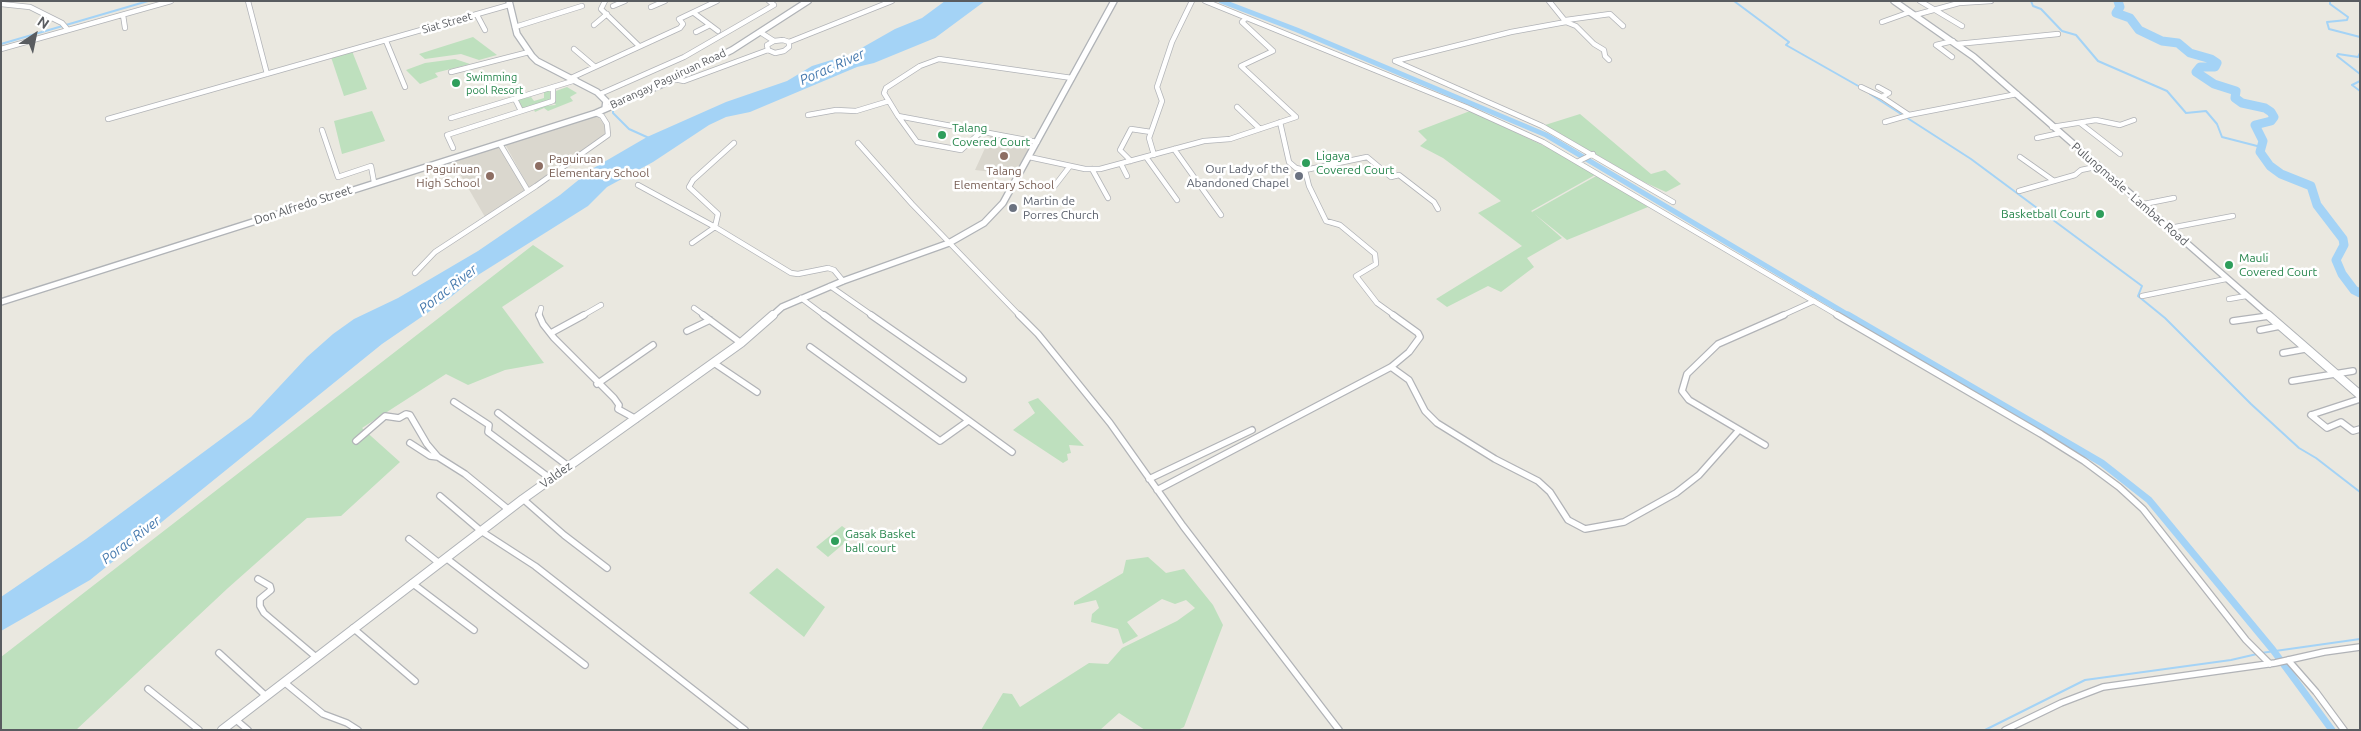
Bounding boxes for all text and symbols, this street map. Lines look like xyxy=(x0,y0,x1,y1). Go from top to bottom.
north arrow xyxy=(10,10,60,60)
street label: Siat Street xyxy=(420,10,474,36)
text: N xyxy=(35,13,52,32)
water label: Porac River xyxy=(797,45,867,89)
street label: Barangay Paguiruan Road xyxy=(608,46,728,112)
place label: Swimming pool Resort xyxy=(466,70,523,96)
marker: Swimming pool Resort xyxy=(450,77,462,89)
place label: Talang Covered Court xyxy=(952,121,1030,149)
marker: Talang Covered Court xyxy=(936,129,948,141)
street label: Pulungmasle - Lambac Road xyxy=(2069,139,2191,249)
place label: Ligaya Covered Court xyxy=(1316,149,1394,177)
marker: Talang Elementary School xyxy=(998,150,1010,162)
place label: Paguiruan Elementary School xyxy=(549,152,649,180)
marker: Ligaya Covered Court xyxy=(1300,157,1312,169)
marker: Paguiruan Elementary School xyxy=(533,160,545,172)
place label: Paguiruan High School xyxy=(416,162,480,190)
place label: Our Lady of the Abandoned Chapel xyxy=(1187,162,1289,190)
place label: Talang Elementary School xyxy=(954,164,1054,192)
marker: Paguiruan High School xyxy=(484,170,496,182)
marker: Our Lady of the Abandoned Chapel xyxy=(1293,170,1305,182)
street label: Don Alfredo Street xyxy=(252,182,354,228)
place label: Martin de Porres Church xyxy=(1023,194,1099,222)
marker: Martin de Porres Church xyxy=(1007,202,1019,214)
place label: Basketball Court xyxy=(2001,207,2090,221)
marker: Basketball Court xyxy=(2094,208,2106,220)
place label: Mauli Covered Court xyxy=(2239,251,2317,279)
marker: Mauli Covered Court xyxy=(2223,259,2235,271)
water label: Porac River xyxy=(415,261,481,317)
street label: Valdez xyxy=(537,459,575,491)
water label: Porac River xyxy=(98,512,164,568)
place label: Gasak Basket ball court xyxy=(845,527,915,555)
marker: Gasak Basket ball court xyxy=(829,535,841,547)

